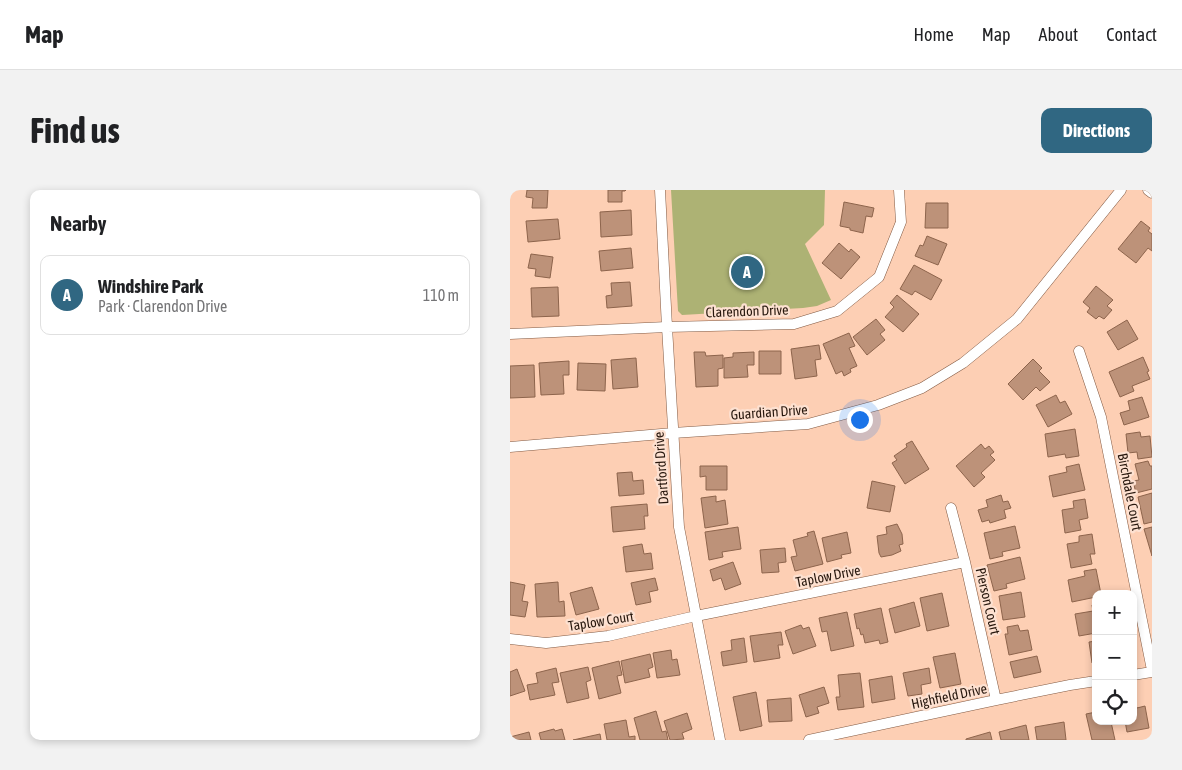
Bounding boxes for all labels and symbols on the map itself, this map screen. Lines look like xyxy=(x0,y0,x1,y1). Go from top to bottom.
pin: A xyxy=(731,253,763,291)
street label: Clarendon Drive xyxy=(705,302,789,320)
street label: Guardian Drive xyxy=(730,401,808,423)
your location xyxy=(847,407,873,433)
street label: Dartford Drive xyxy=(650,431,672,505)
street label: Birchdale Court xyxy=(1115,452,1145,532)
street label: Taplow Drive xyxy=(794,562,862,590)
street label: Pierson Court xyxy=(973,566,1003,636)
street label: Taplow Court xyxy=(567,608,635,634)
street label: Highfield Drive xyxy=(910,680,988,712)

